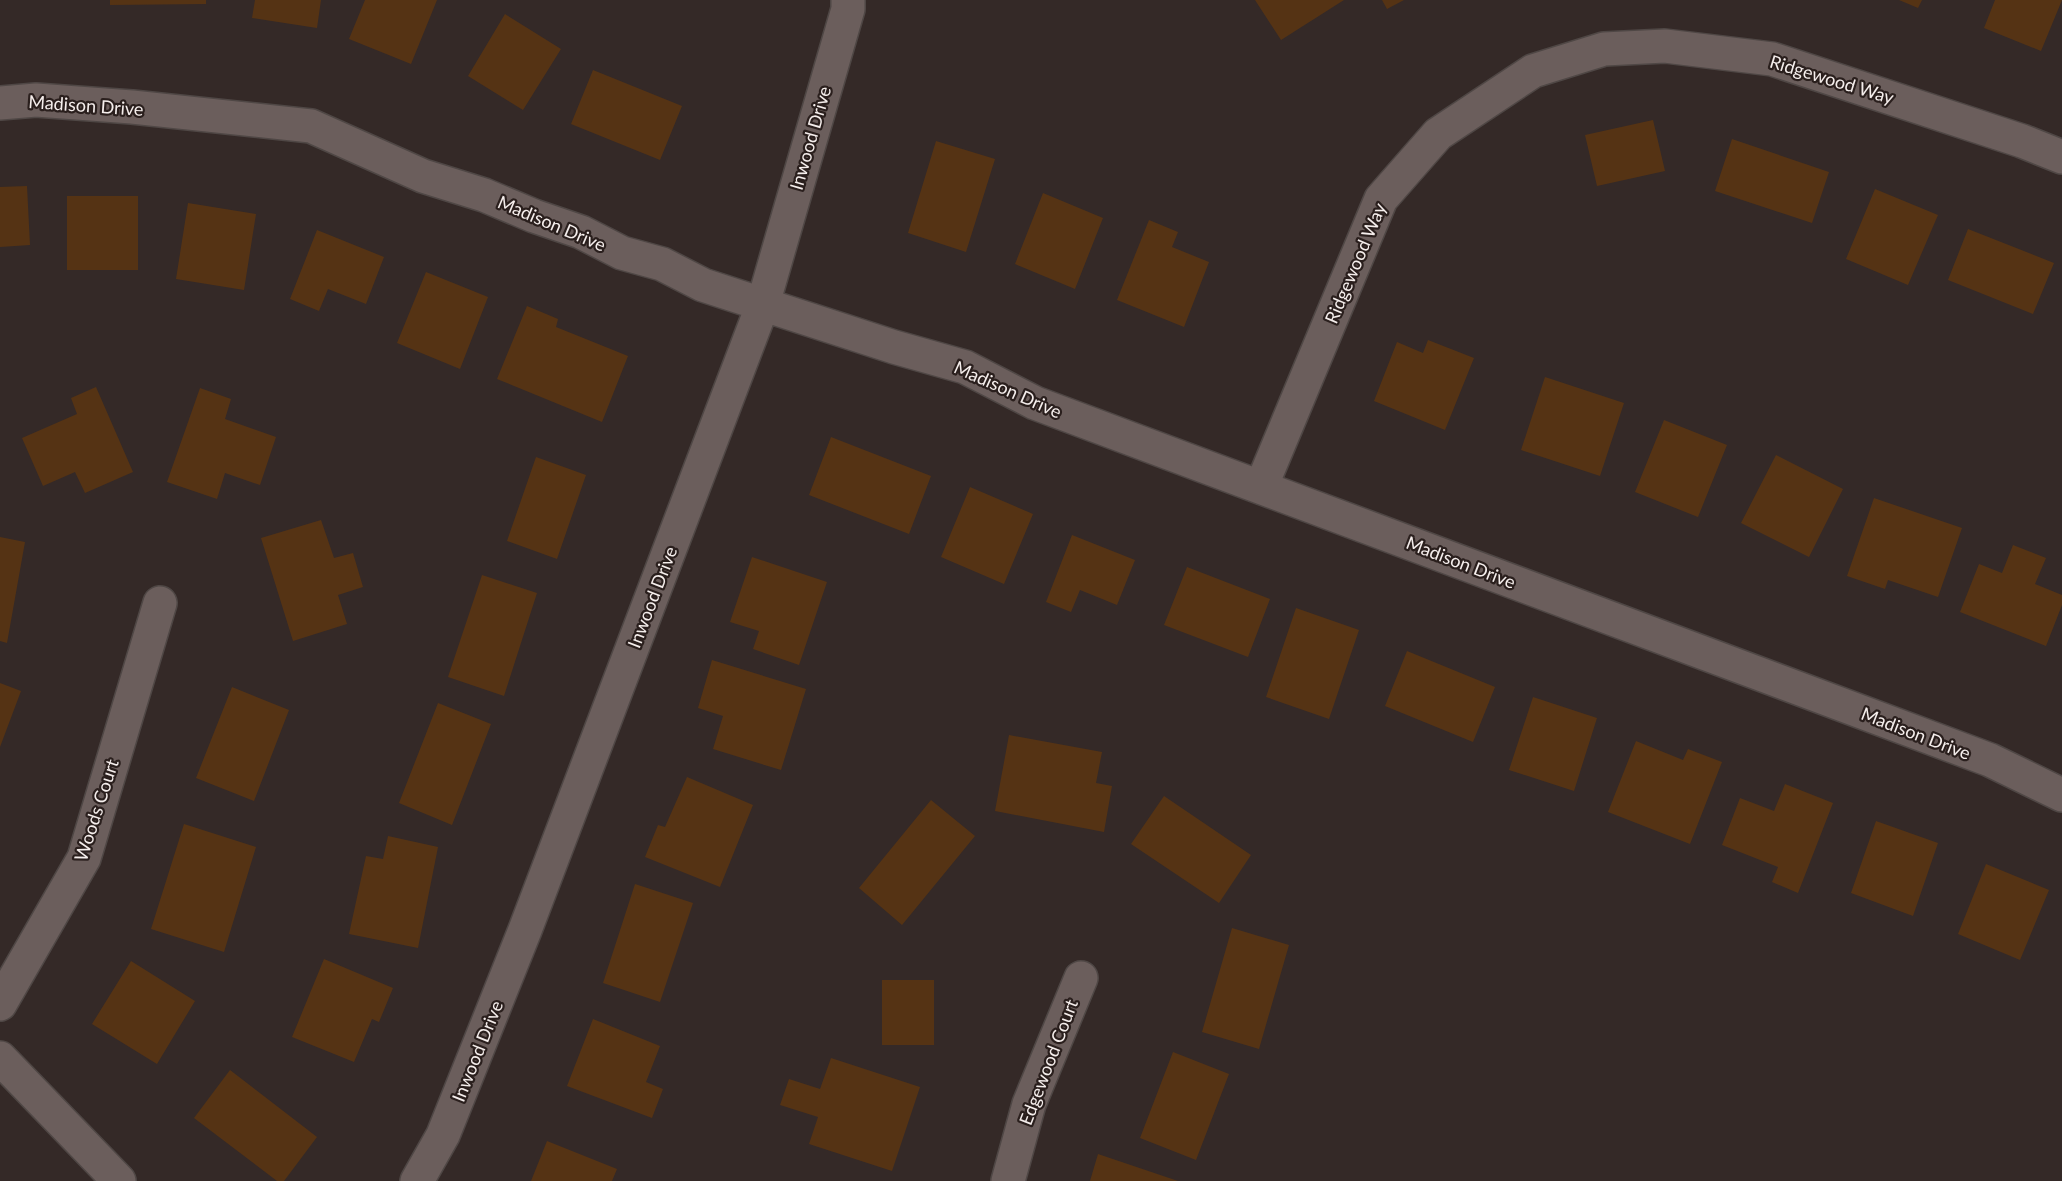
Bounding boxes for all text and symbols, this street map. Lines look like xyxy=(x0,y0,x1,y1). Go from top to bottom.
street label: Ridgewood Way xyxy=(1767,50,1897,109)
street label: Inwood Drive xyxy=(785,84,835,192)
street label: Madison Drive xyxy=(28,90,144,120)
street label: Madison Drive xyxy=(495,190,609,256)
street label: Ridgewood Way xyxy=(1320,199,1391,327)
street label: Madison Drive xyxy=(951,355,1065,423)
street label: Madison Drive xyxy=(1403,531,1519,593)
street label: Inwood Drive xyxy=(623,543,681,651)
street label: Madison Drive xyxy=(1858,702,1974,764)
street label: Woods Court xyxy=(69,756,123,864)
street label: Edgewood Court xyxy=(1014,995,1082,1128)
street label: Inwood Drive xyxy=(447,997,507,1105)

